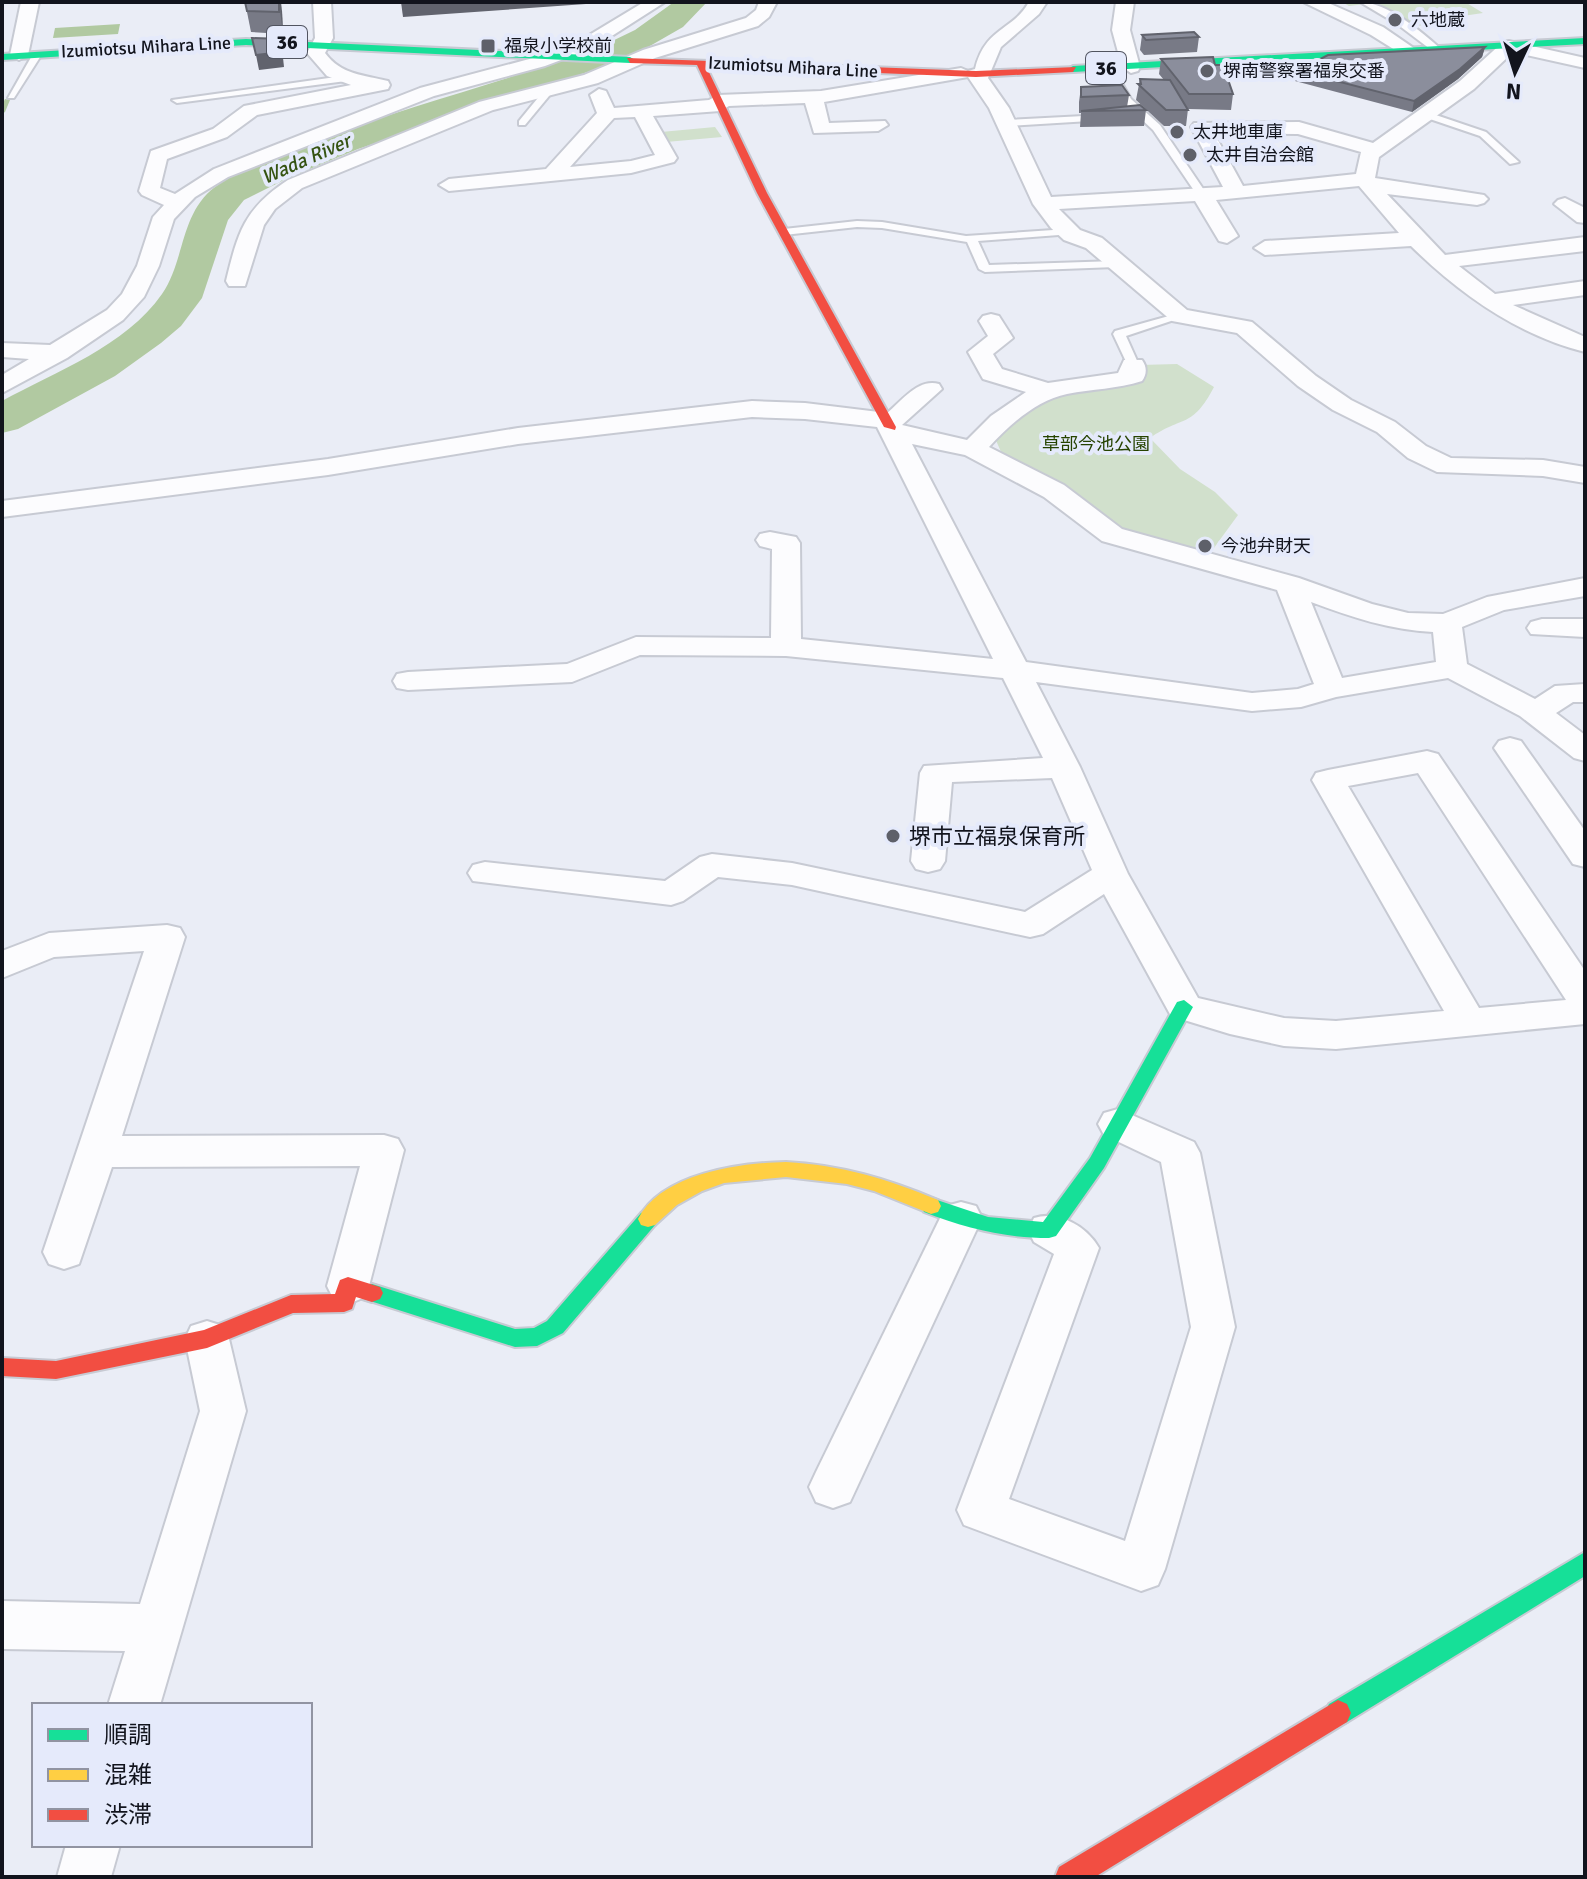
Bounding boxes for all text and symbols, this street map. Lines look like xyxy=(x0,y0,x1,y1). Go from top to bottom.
place label: 六地蔵 xyxy=(1411,9,1465,31)
marker: 六地蔵 xyxy=(1386,11,1404,29)
road number: 36 xyxy=(267,26,307,58)
street label: Izumiotsu Mihara Line xyxy=(60,32,232,62)
north arrow xyxy=(1475,32,1555,112)
place label: 福泉小学校前 xyxy=(504,35,612,57)
marker: 福泉小学校前 xyxy=(479,37,497,55)
street label: Izumiotsu Mihara Line xyxy=(707,52,879,82)
road number: 36 xyxy=(1086,52,1126,84)
place label: 堺南警察署福泉交番 xyxy=(1223,60,1385,82)
marker: 堺南警察署福泉交番 xyxy=(1198,62,1216,80)
text: N xyxy=(1505,77,1522,105)
place label: 太井地車庫 xyxy=(1193,121,1283,143)
marker: 太井地車庫 xyxy=(1168,123,1186,141)
water label: Wada River xyxy=(258,127,357,190)
place label: 太井自治会館 xyxy=(1206,144,1314,166)
marker: 太井自治会館 xyxy=(1181,146,1199,164)
park label: 草部今池公園 xyxy=(1042,433,1150,455)
place label: 今池弁財天 xyxy=(1221,535,1311,557)
marker: 今池弁財天 xyxy=(1196,537,1214,555)
place label: 堺市立福泉保育所 xyxy=(909,823,1085,850)
marker: 堺市立福泉保育所 xyxy=(884,827,902,845)
legend xyxy=(32,1703,312,1847)
text: 順調 xyxy=(104,1720,152,1750)
text: 混雑 xyxy=(104,1760,152,1790)
text: 渋滞 xyxy=(104,1800,152,1830)

